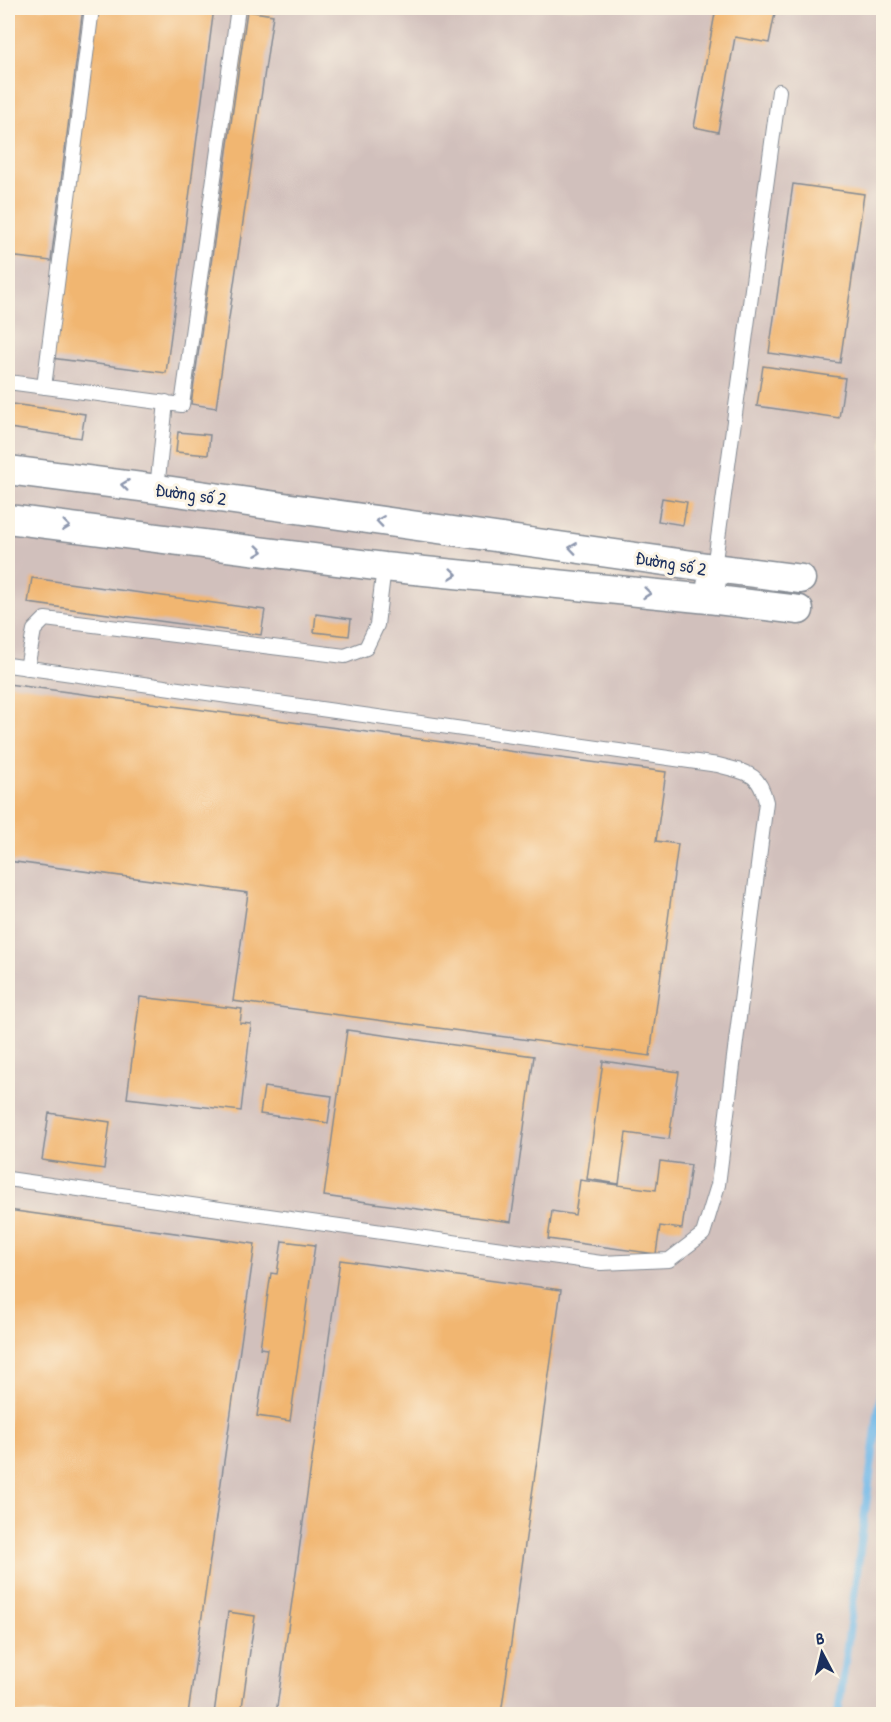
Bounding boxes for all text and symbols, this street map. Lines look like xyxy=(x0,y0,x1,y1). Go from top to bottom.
street label: Đường số 2 xyxy=(154,477,229,511)
one-way arrow xyxy=(120,479,129,491)
one-way arrow xyxy=(376,515,385,527)
one-way arrow xyxy=(61,520,70,532)
one-way arrow xyxy=(569,543,578,555)
one-way arrow xyxy=(254,544,264,557)
street label: Đường số 2 xyxy=(634,544,709,582)
one-way arrow xyxy=(448,567,457,580)
one-way arrow xyxy=(642,586,651,599)
north arrow xyxy=(792,1623,852,1683)
text: B xyxy=(815,1627,826,1650)

